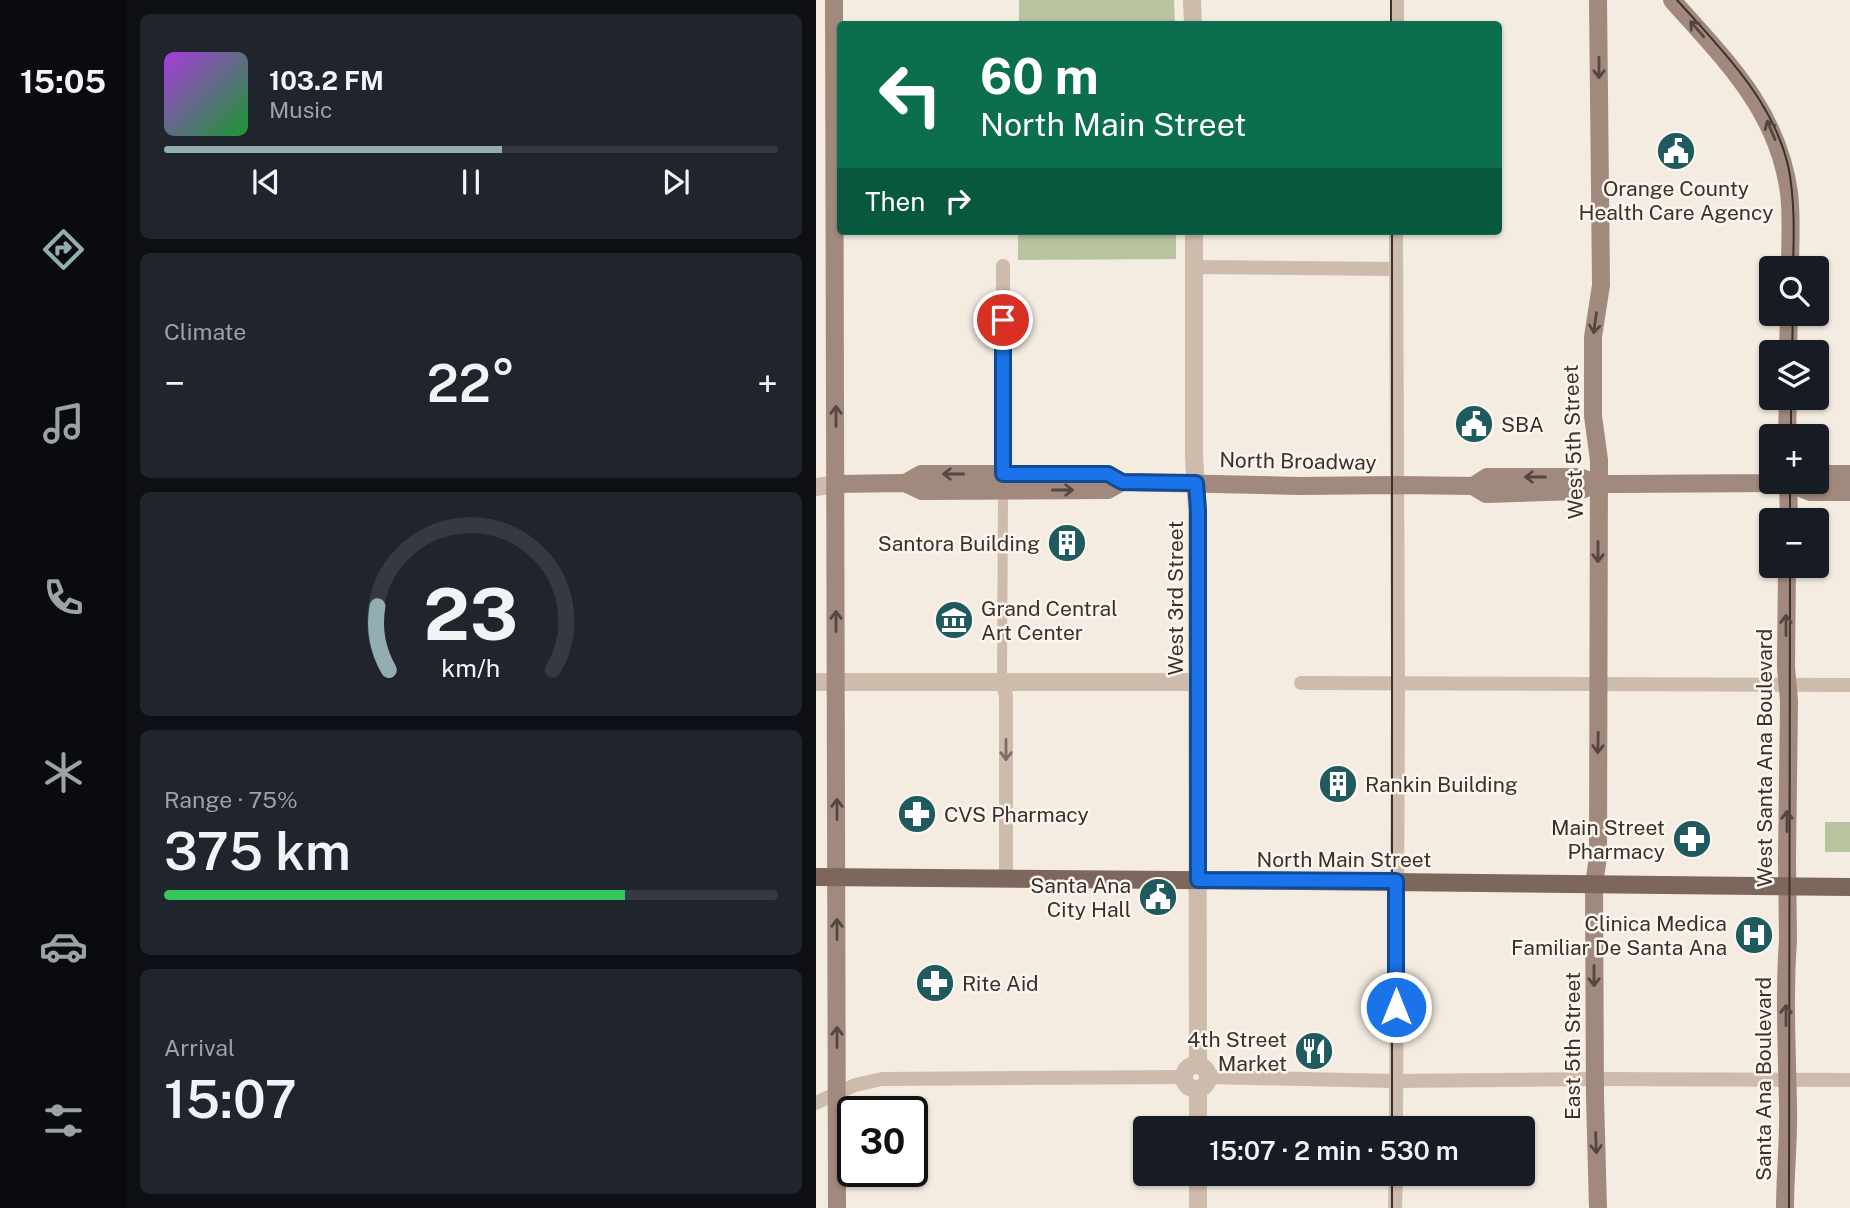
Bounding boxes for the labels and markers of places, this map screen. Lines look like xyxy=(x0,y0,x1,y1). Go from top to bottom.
public building icon: Orange County Health Care Agency xyxy=(1655,130,1697,172)
place label: Orange County Health Care Agency xyxy=(1579,176,1773,225)
pin xyxy=(973,290,1033,350)
public building icon: SBA xyxy=(1453,403,1495,445)
place label: SBA xyxy=(1501,412,1544,437)
building icon: Santora Building xyxy=(1046,522,1088,564)
place label: Santora Building xyxy=(878,531,1040,556)
place label: Grand Central Art Center xyxy=(981,596,1118,645)
museum icon: Grand Central Art Center xyxy=(933,599,975,641)
building icon: Rankin Building xyxy=(1317,763,1359,805)
place label: Rankin Building xyxy=(1365,772,1518,797)
pharmacy icon: CVS Pharmacy xyxy=(896,793,938,835)
place label: CVS Pharmacy xyxy=(944,802,1089,827)
place label: Main Street Pharmacy xyxy=(1551,815,1665,864)
pharmacy icon: Main Street Pharmacy xyxy=(1671,818,1713,860)
place label: Santa Ana City Hall xyxy=(1030,873,1131,922)
public building icon: Santa Ana City Hall xyxy=(1137,876,1179,918)
place label: Clinica Medica Familiar De Santa Ana xyxy=(1511,911,1727,960)
hospital icon: Clinica Medica Familiar De Santa Ana xyxy=(1733,914,1775,956)
pharmacy icon: Rite Aid xyxy=(914,962,956,1004)
place label: Rite Aid xyxy=(962,971,1039,996)
place label: 4th Street Market xyxy=(1187,1027,1287,1076)
restaurant icon: 4th Street Market xyxy=(1293,1030,1335,1072)

